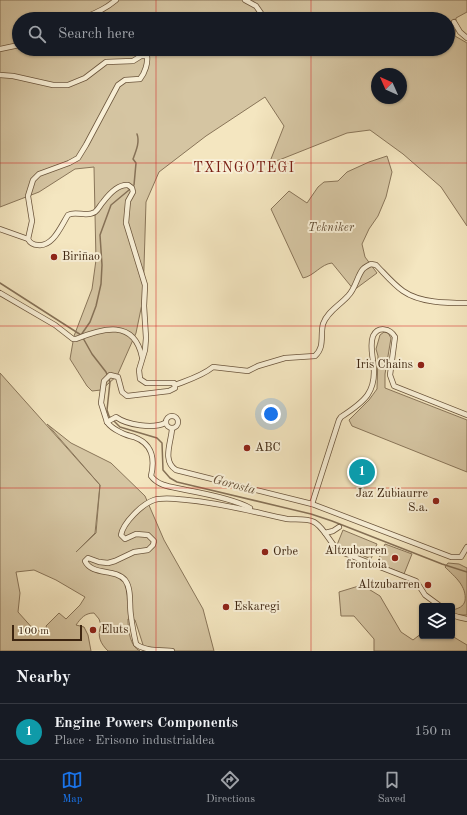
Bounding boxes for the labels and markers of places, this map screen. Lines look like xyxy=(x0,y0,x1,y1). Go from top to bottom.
place label: Biriñao xyxy=(62,251,100,263)
marker: Biriñao xyxy=(49,252,59,262)
place label: Iris Chains xyxy=(356,359,413,371)
marker: Iris Chains xyxy=(416,360,426,370)
place label: ABC xyxy=(255,442,281,454)
marker: ABC xyxy=(242,443,252,453)
pin: 1 xyxy=(349,457,375,487)
place label: Jaz Zubiaurre S.a. xyxy=(356,488,428,514)
marker: Jaz Zubiaurre S.a. xyxy=(431,496,441,506)
place label: Altzubarren frontoia xyxy=(325,545,388,571)
place label: Orbe xyxy=(273,546,298,558)
marker: Orbe xyxy=(260,547,270,557)
marker: Altzubarren frontoia xyxy=(390,553,400,563)
place label: Altzubarren xyxy=(358,579,421,591)
marker: Altzubarren xyxy=(423,580,433,590)
place label: Eskaregi xyxy=(234,601,280,613)
marker: Eskaregi xyxy=(221,602,231,612)
place label: Eluts xyxy=(101,624,128,636)
marker: Eluts xyxy=(88,625,98,635)

